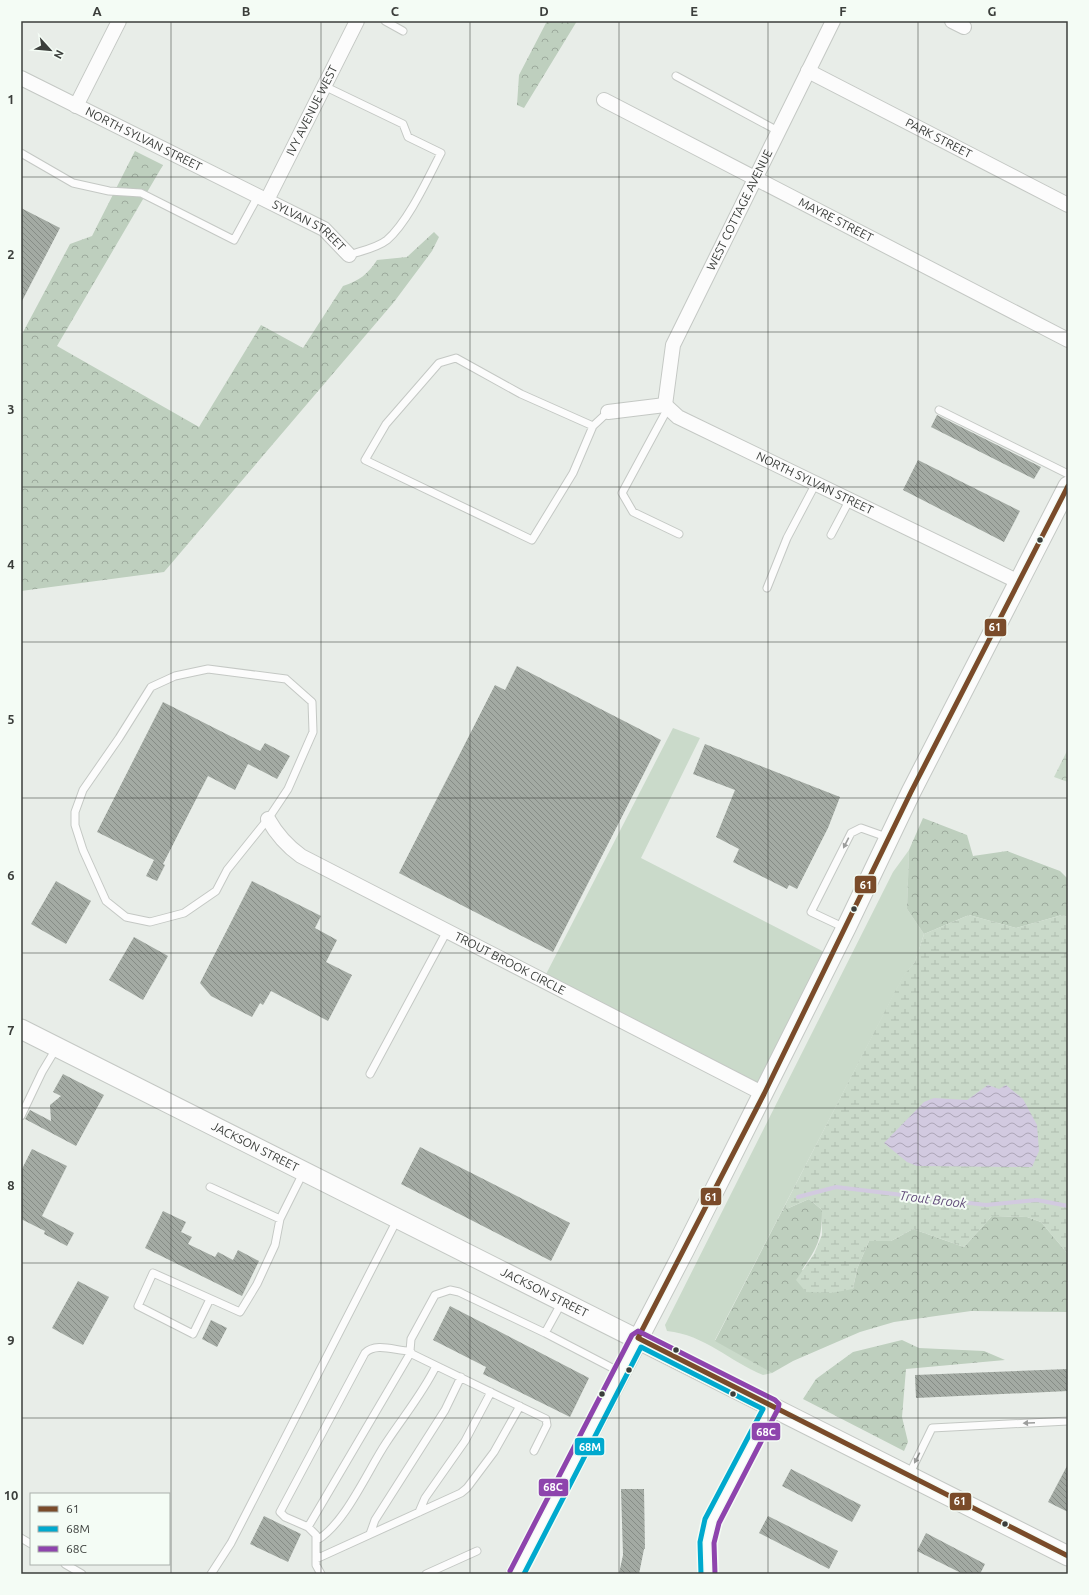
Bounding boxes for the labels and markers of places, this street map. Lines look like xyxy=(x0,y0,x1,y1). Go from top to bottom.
unlabelled marker xyxy=(1035,535,1045,545)
unlabelled marker xyxy=(849,904,859,914)
unlabelled marker xyxy=(671,1345,681,1355)
unlabelled marker xyxy=(624,1365,634,1375)
unlabelled marker xyxy=(597,1389,607,1399)
unlabelled marker xyxy=(728,1389,738,1399)
unlabelled marker xyxy=(1000,1519,1010,1529)

